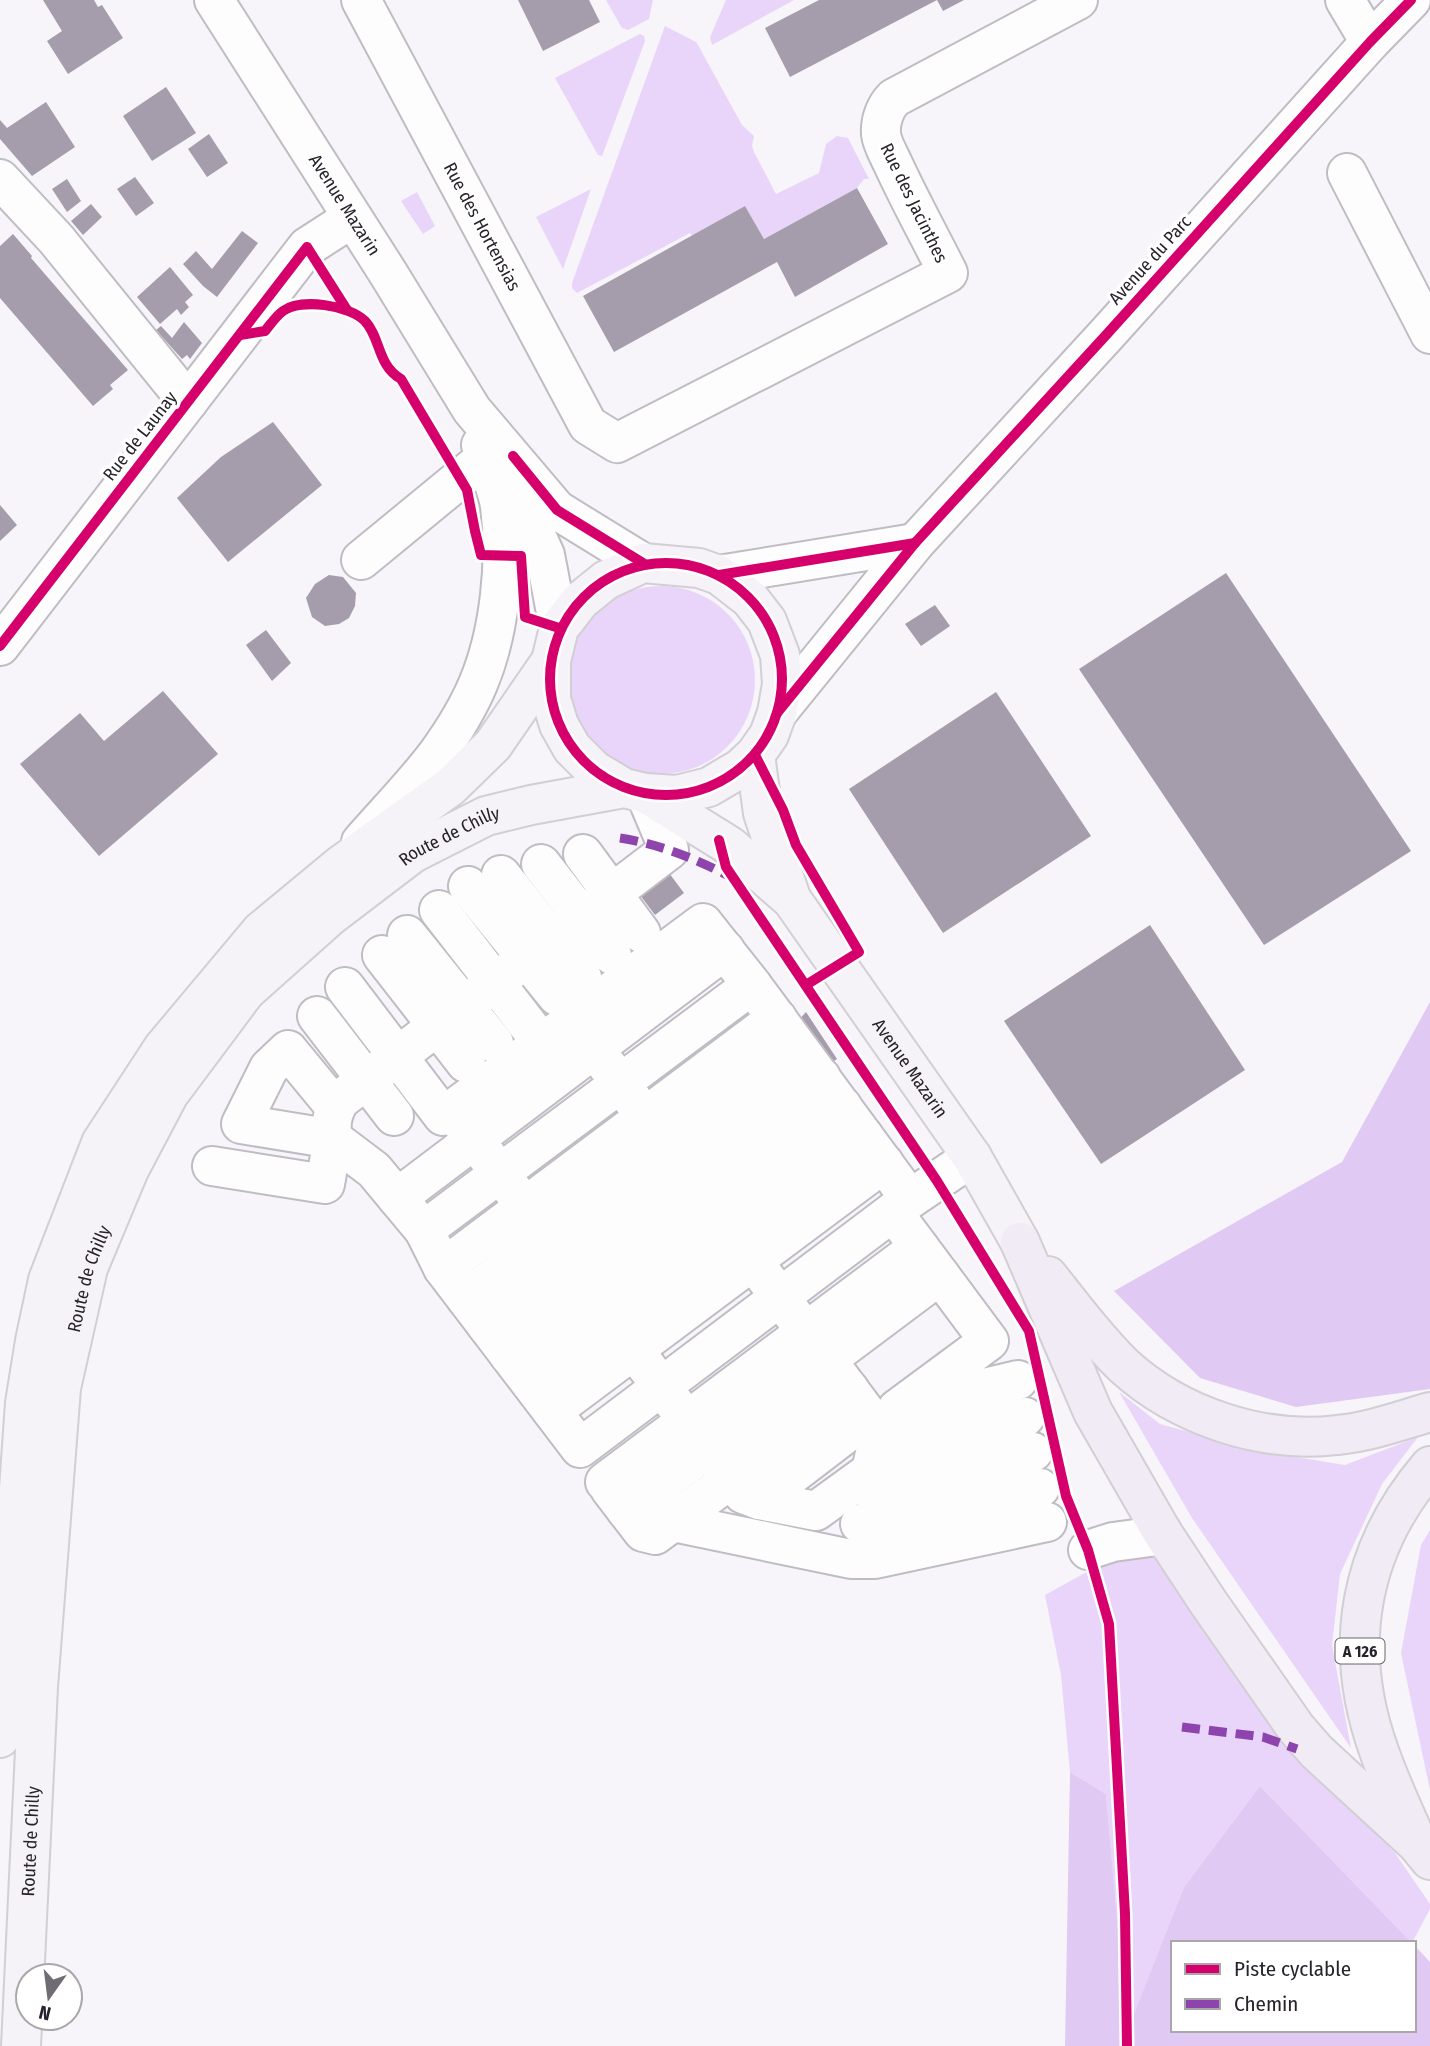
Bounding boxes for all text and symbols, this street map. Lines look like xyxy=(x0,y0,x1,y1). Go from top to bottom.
street label: Rue des Jacinthes xyxy=(876,140,953,267)
street label: Avenue Mazarin xyxy=(304,150,385,260)
street label: Rue des Hortensias xyxy=(439,159,525,295)
street label: Avenue du Parc xyxy=(1104,211,1196,309)
street label: Rue de Launay xyxy=(98,387,182,485)
street label: Route de Chilly xyxy=(394,802,502,871)
street label: Avenue Mazarin xyxy=(868,1015,952,1122)
street label: Route de Chilly xyxy=(63,1222,115,1334)
road number: A 126 xyxy=(1336,1638,1384,1664)
street label: Route de Chilly xyxy=(17,1786,44,1897)
legend xyxy=(1171,1941,1416,2032)
text: Piste cyclable xyxy=(1234,1956,1351,1982)
north arrow xyxy=(14,1962,84,2032)
text: Chemin xyxy=(1234,1991,1298,2017)
text: N xyxy=(37,2000,53,2026)

